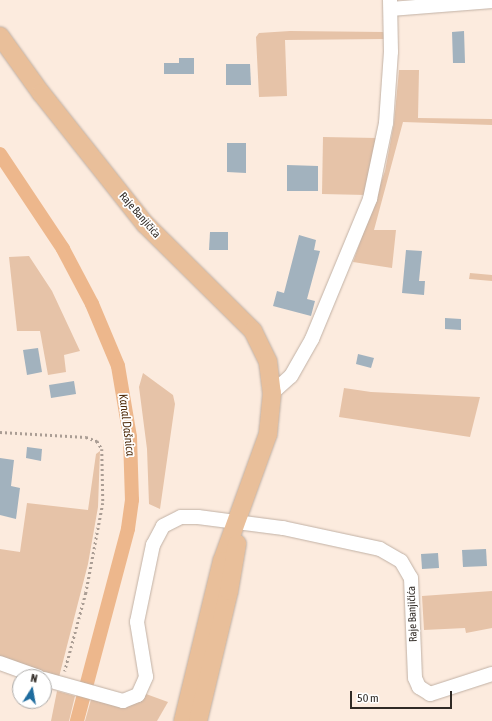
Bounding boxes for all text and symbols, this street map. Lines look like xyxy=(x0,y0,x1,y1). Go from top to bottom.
street label: Raje Banjičića xyxy=(117,189,163,241)
water label: Kanal Dašnica xyxy=(115,393,137,457)
street label: Raje Banjičića xyxy=(404,586,420,642)
north arrow xyxy=(12,669,52,709)
text: N xyxy=(30,672,38,685)
scale bar xyxy=(352,683,454,709)
text: 50 m xyxy=(357,691,379,705)

